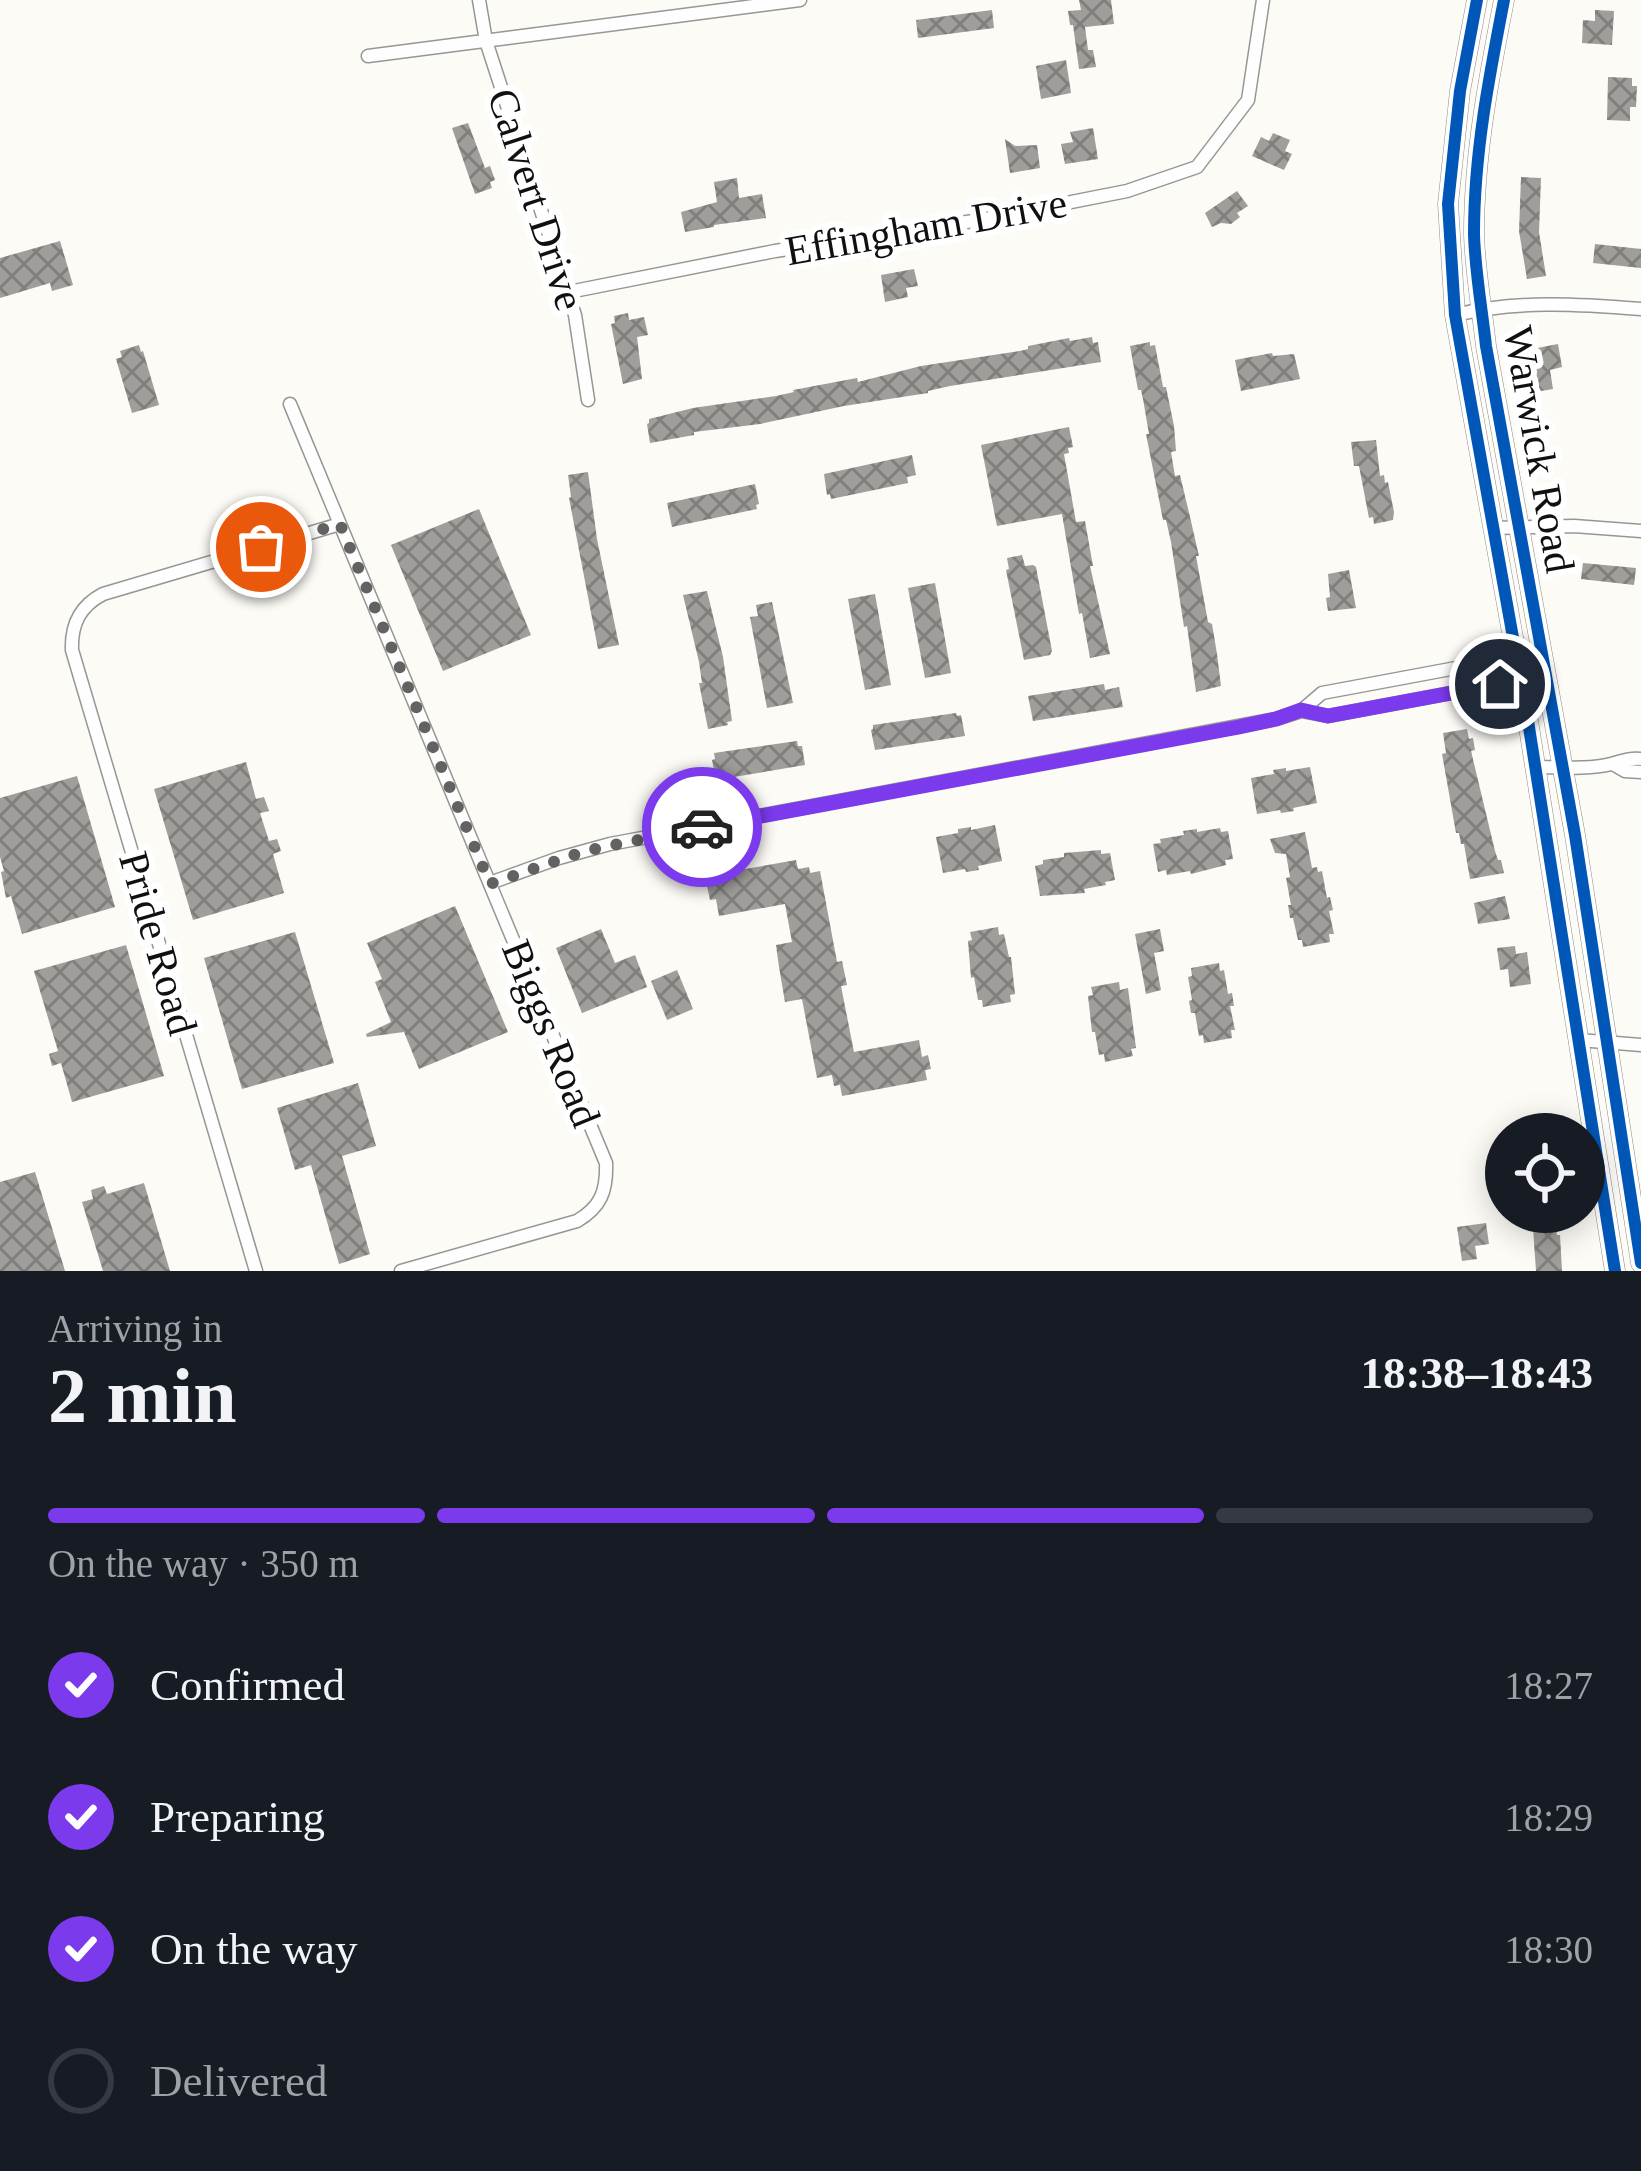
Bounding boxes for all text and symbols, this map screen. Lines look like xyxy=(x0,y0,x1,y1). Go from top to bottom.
street label: Calvert Drive xyxy=(479,83,593,316)
street label: Effingham Drive xyxy=(782,180,1070,274)
street label: Warwick Road xyxy=(1495,322,1583,576)
pin xyxy=(210,496,312,598)
icon: bag xyxy=(228,514,294,580)
pin xyxy=(1449,633,1551,735)
icon: home xyxy=(1467,651,1533,717)
courier xyxy=(642,767,762,887)
icon: car xyxy=(669,794,735,860)
street label: Pride Road xyxy=(110,847,206,1040)
street label: Biggs Road xyxy=(493,933,609,1133)
map controls xyxy=(1485,1113,1605,1233)
button: locate xyxy=(1485,1113,1605,1233)
text: Arriving in xyxy=(48,1307,222,1350)
text: 18:38–18:43 xyxy=(1361,1348,1593,1398)
text: 2 min xyxy=(48,1352,237,1439)
text: On the way · 350 m xyxy=(48,1542,359,1585)
icon: check xyxy=(48,1652,114,1718)
text: Confirmed xyxy=(150,1660,345,1710)
text: 18:27 xyxy=(1504,1664,1593,1707)
icon: check xyxy=(48,1784,114,1850)
text: Preparing xyxy=(150,1792,325,1842)
text: 18:29 xyxy=(1504,1796,1593,1839)
icon: check xyxy=(48,1916,114,1982)
text: On the way xyxy=(150,1924,357,1974)
text: 18:30 xyxy=(1504,1928,1593,1971)
text: Delivered xyxy=(150,2056,327,2106)

